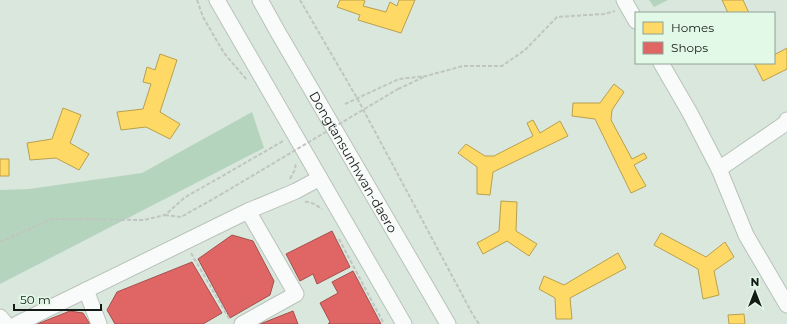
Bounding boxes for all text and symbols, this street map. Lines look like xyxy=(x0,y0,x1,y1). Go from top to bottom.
legend xyxy=(635,12,775,64)
text: Homes xyxy=(671,20,714,35)
text: Shops xyxy=(671,40,708,55)
street label: Dongtansunhwan-daero xyxy=(306,88,401,236)
north arrow xyxy=(735,272,775,312)
text: N xyxy=(751,275,759,289)
scale bar xyxy=(14,286,101,312)
text: 50 m xyxy=(20,292,51,307)

